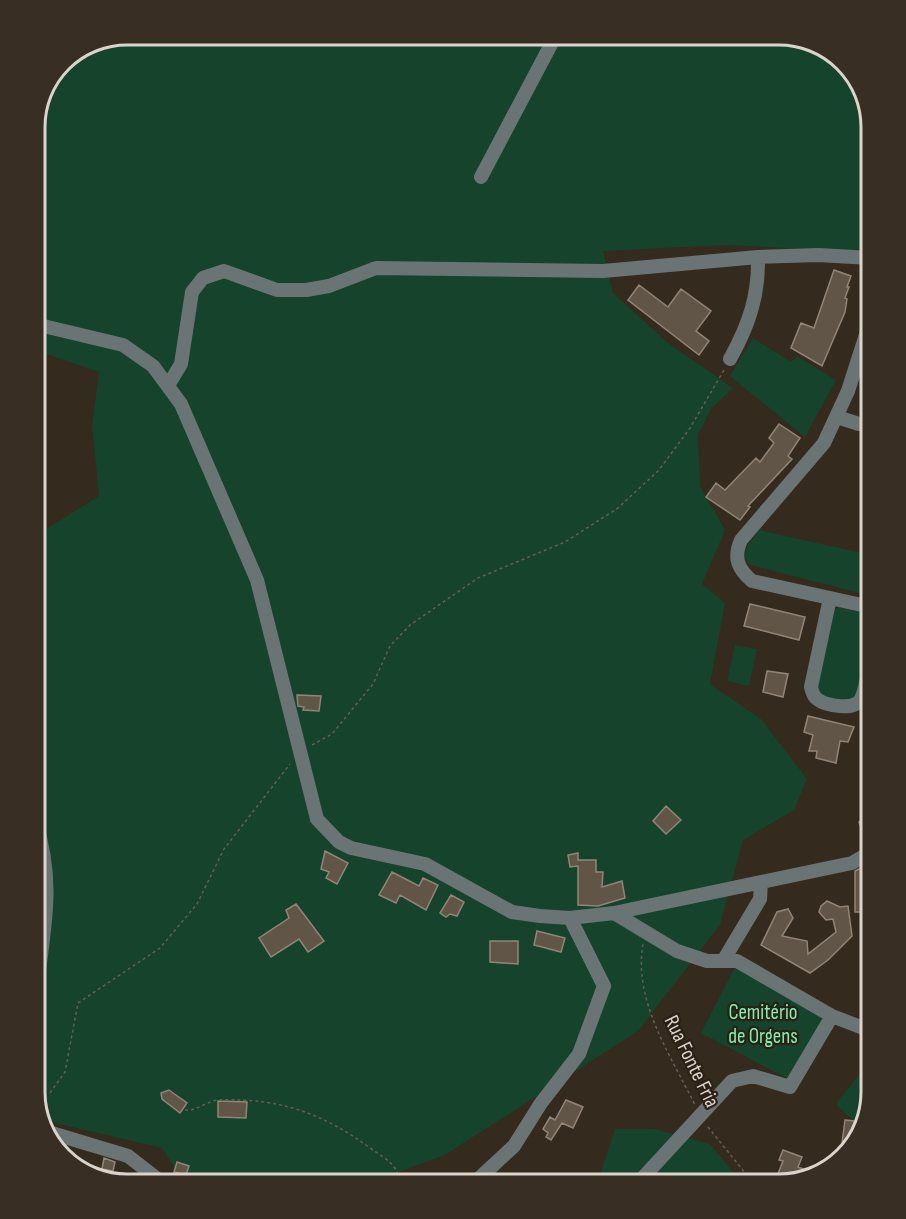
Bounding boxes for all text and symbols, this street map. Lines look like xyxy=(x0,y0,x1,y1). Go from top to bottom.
park label: Cemitério de Orgens xyxy=(728,1000,798,1049)
street label: Rua Fonte Fria xyxy=(659,1011,725,1111)

